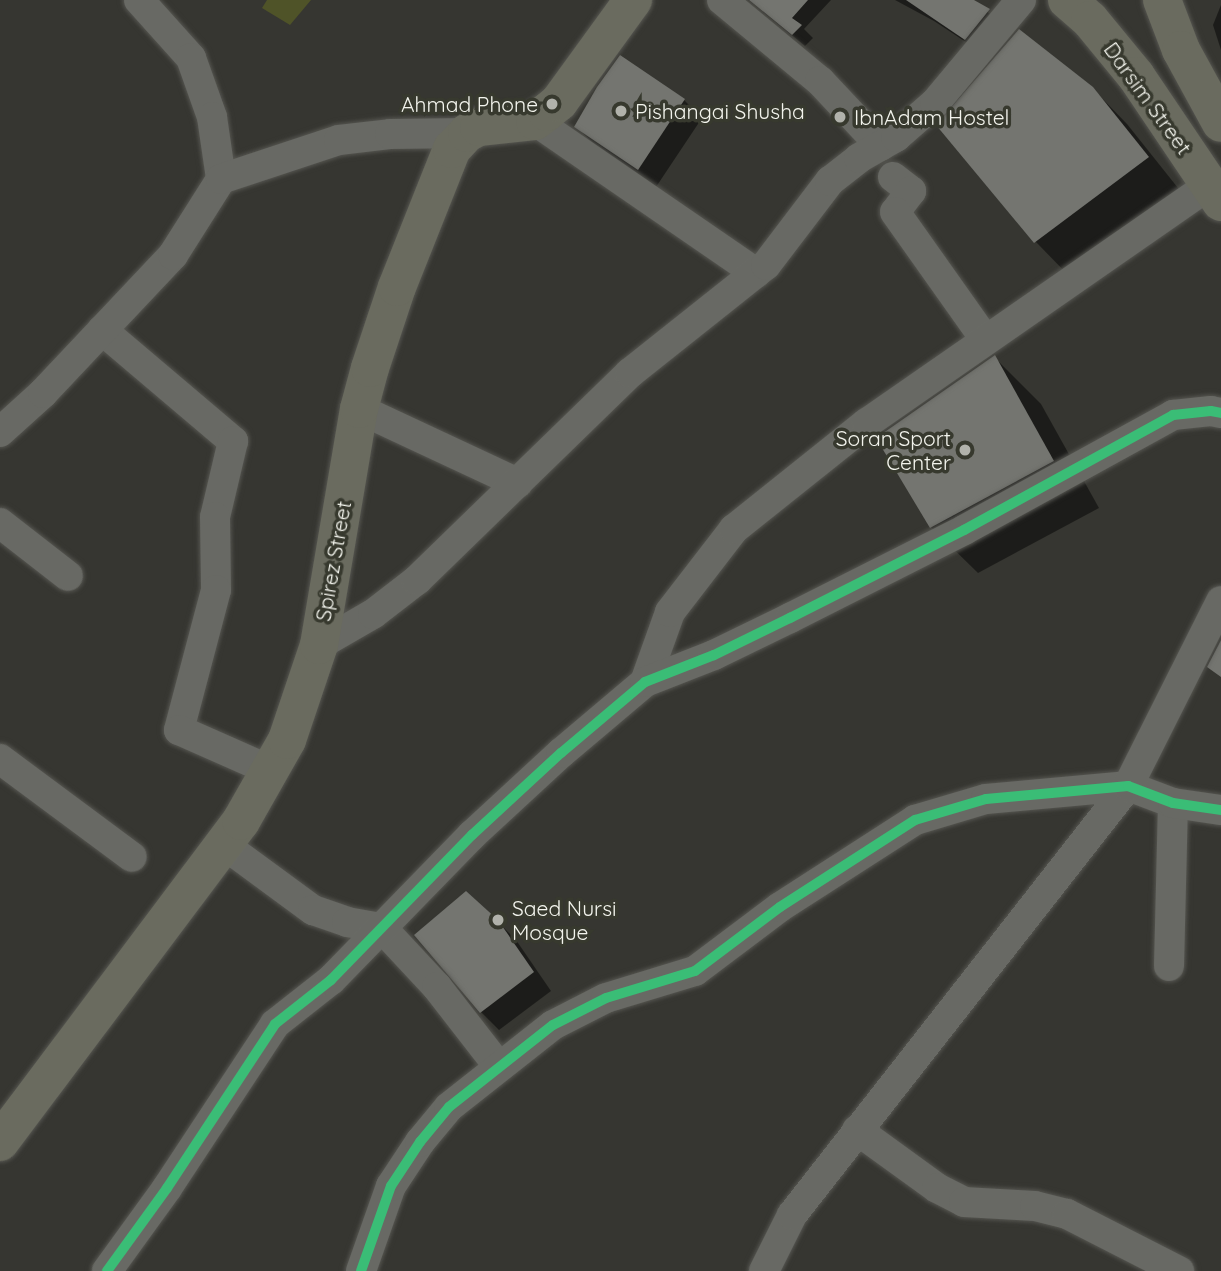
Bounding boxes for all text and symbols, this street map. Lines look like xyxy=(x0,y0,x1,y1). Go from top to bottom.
street label: Darsim Street xyxy=(1099,37,1197,159)
place label: Ahmad Phone xyxy=(401,91,538,117)
marker: Ahmad Phone xyxy=(544,96,560,112)
place label: Pishangai Shusha xyxy=(635,98,805,124)
marker: Pishangai Shusha xyxy=(613,103,629,119)
place label: IbnAdam Hostel xyxy=(854,104,1009,130)
marker: IbnAdam Hostel xyxy=(832,109,848,125)
place label: Soran Sport Center xyxy=(836,425,951,475)
marker: Soran Sport Center xyxy=(957,442,973,458)
street label: Spirez Street xyxy=(310,499,356,623)
place label: Saed Nursi Mosque xyxy=(512,895,617,945)
marker: Saed Nursi Mosque xyxy=(490,912,506,928)

